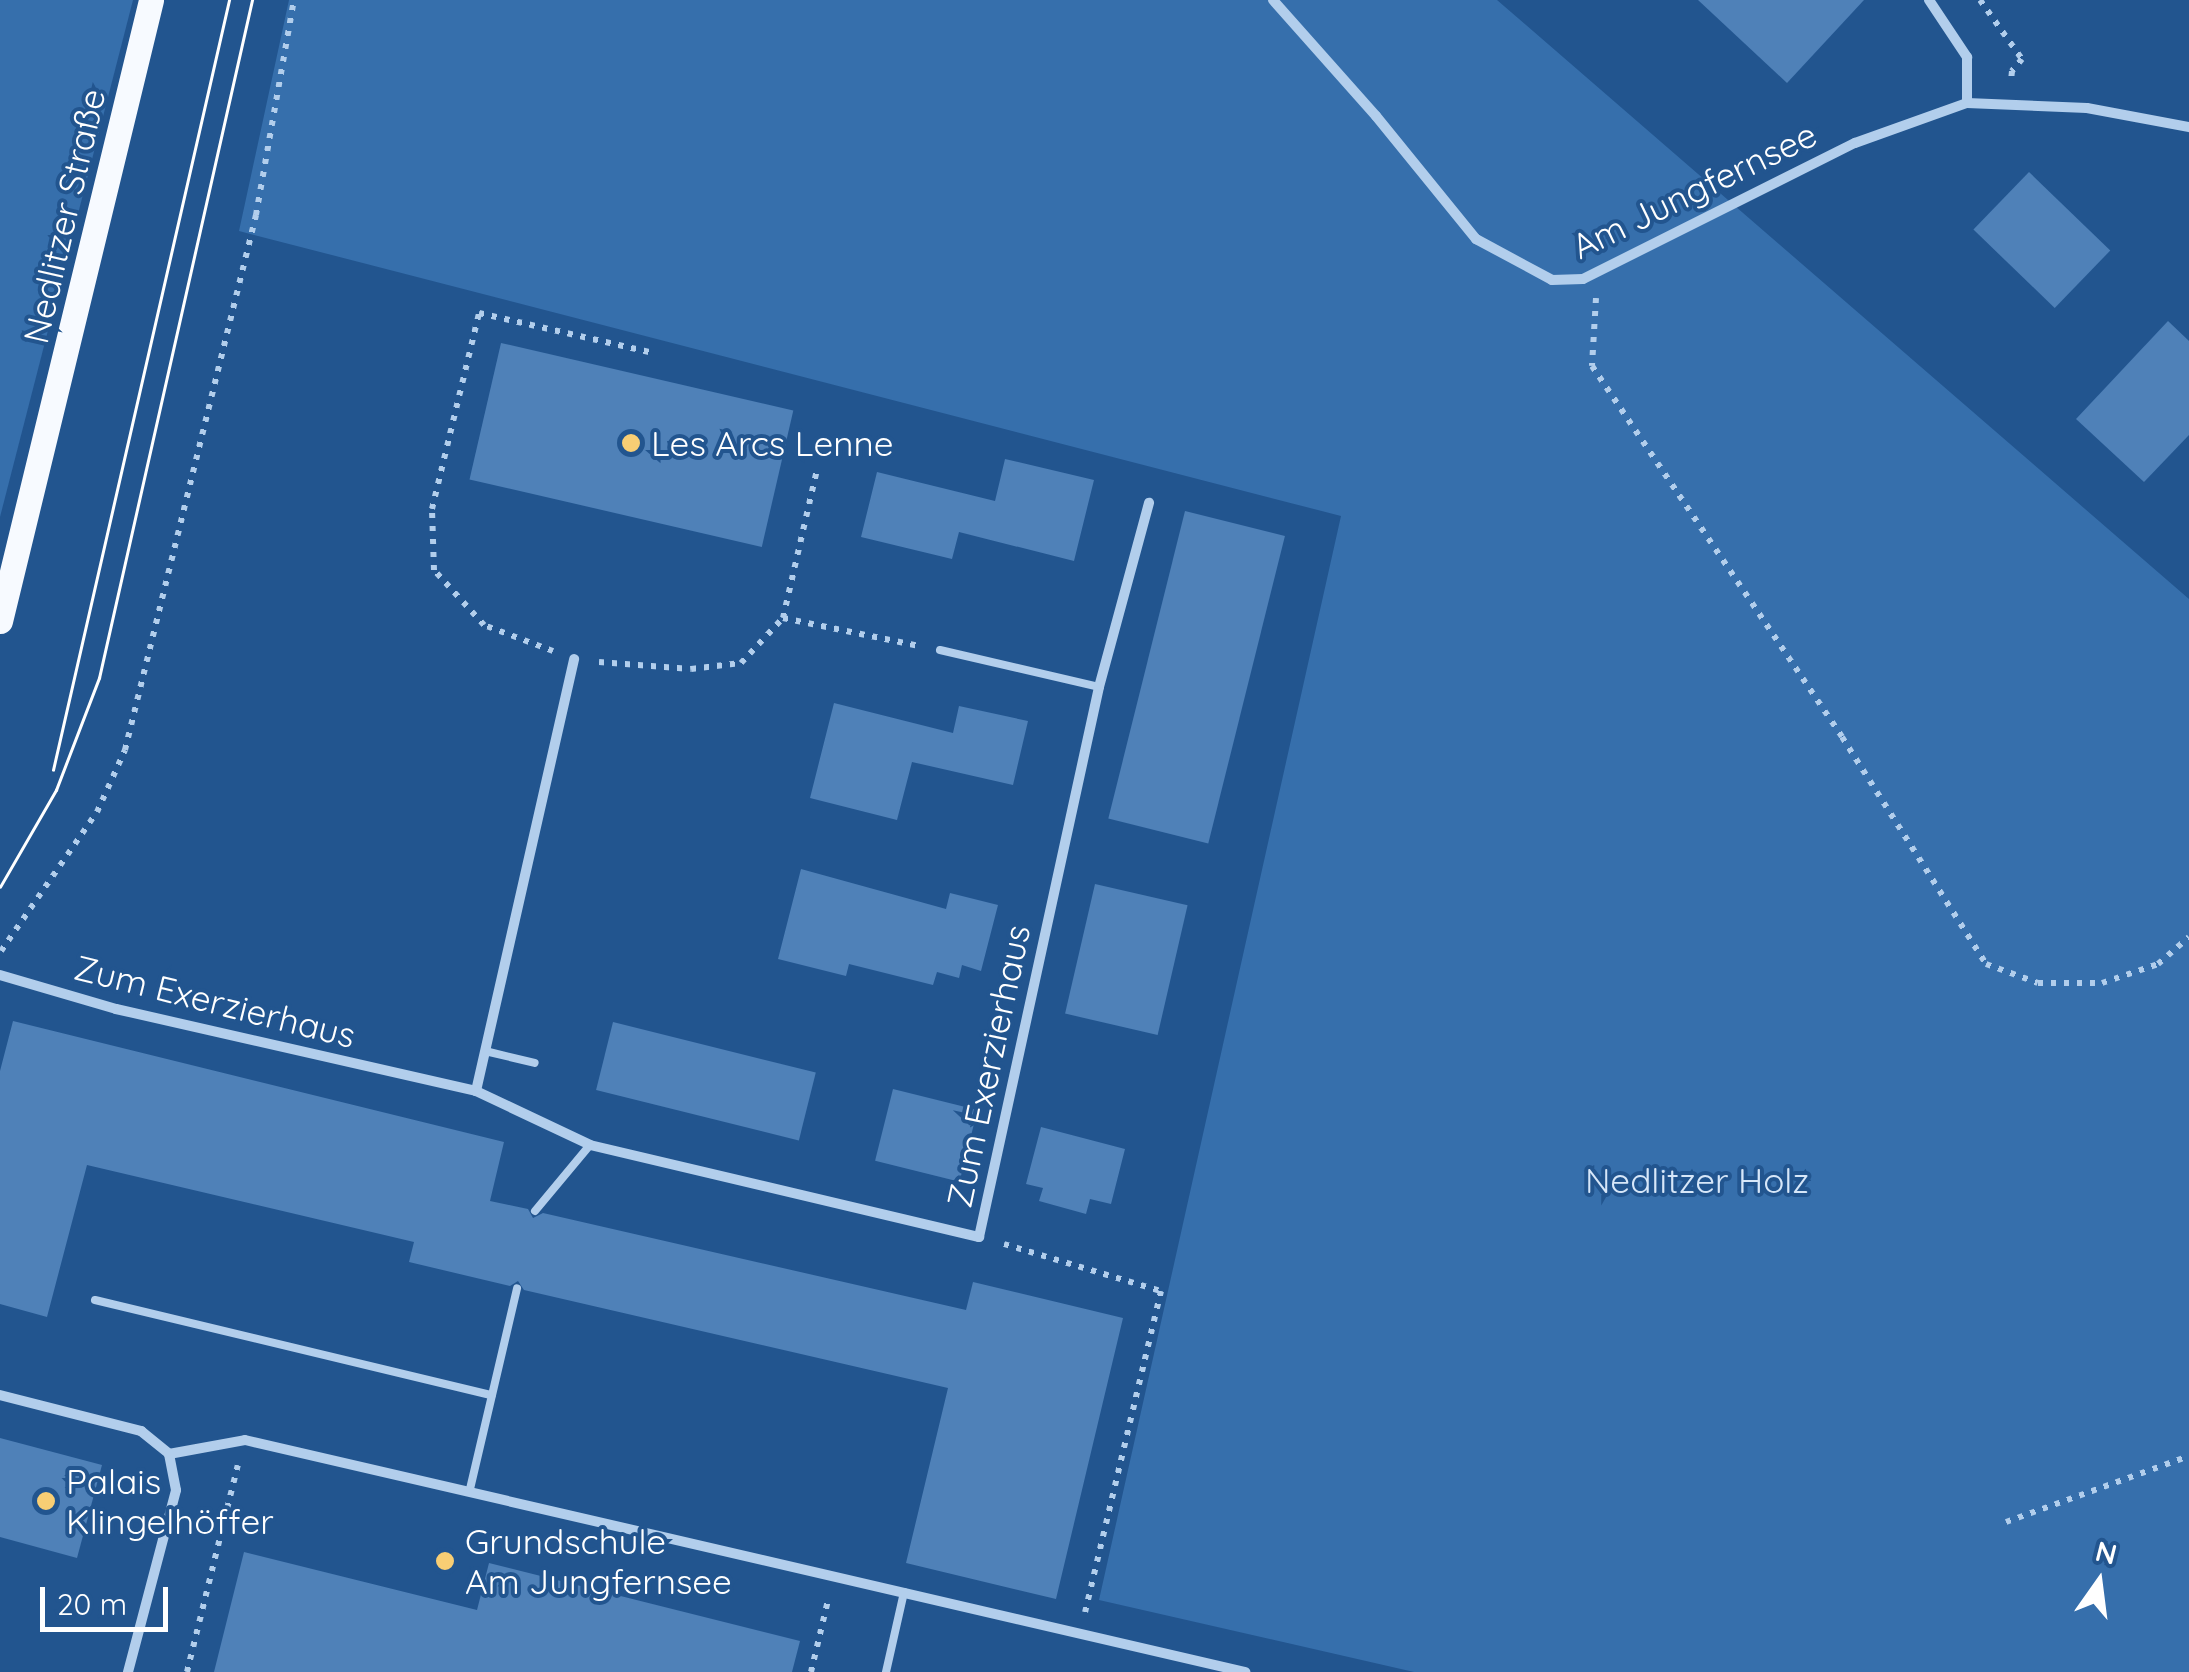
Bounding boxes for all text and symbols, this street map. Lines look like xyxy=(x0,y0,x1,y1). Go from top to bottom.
street label: Nedlitzer Straße xyxy=(14,85,114,347)
street label: Am Jungfernsee xyxy=(1565,113,1823,267)
place label: Les Arcs Lenne xyxy=(651,422,893,464)
marker: Les Arcs Lenne xyxy=(620,432,642,454)
street label: Zum Exerzierhaus xyxy=(938,921,1038,1211)
street label: Zum Exerzierhaus xyxy=(70,946,360,1056)
park label: Nedlitzer Holz xyxy=(1585,1159,1809,1201)
place label: Palais Klingelhöffer xyxy=(66,1460,274,1542)
marker: Palais Klingelhöffer xyxy=(35,1490,57,1512)
place label: Grundschule Am Jungfernsee xyxy=(465,1520,732,1602)
north arrow xyxy=(2049,1532,2149,1632)
text: N xyxy=(2092,1533,2121,1572)
marker: Grundschule Am Jungfernsee xyxy=(434,1550,456,1572)
scale bar xyxy=(45,1567,172,1629)
text: 20 m xyxy=(57,1585,127,1623)

